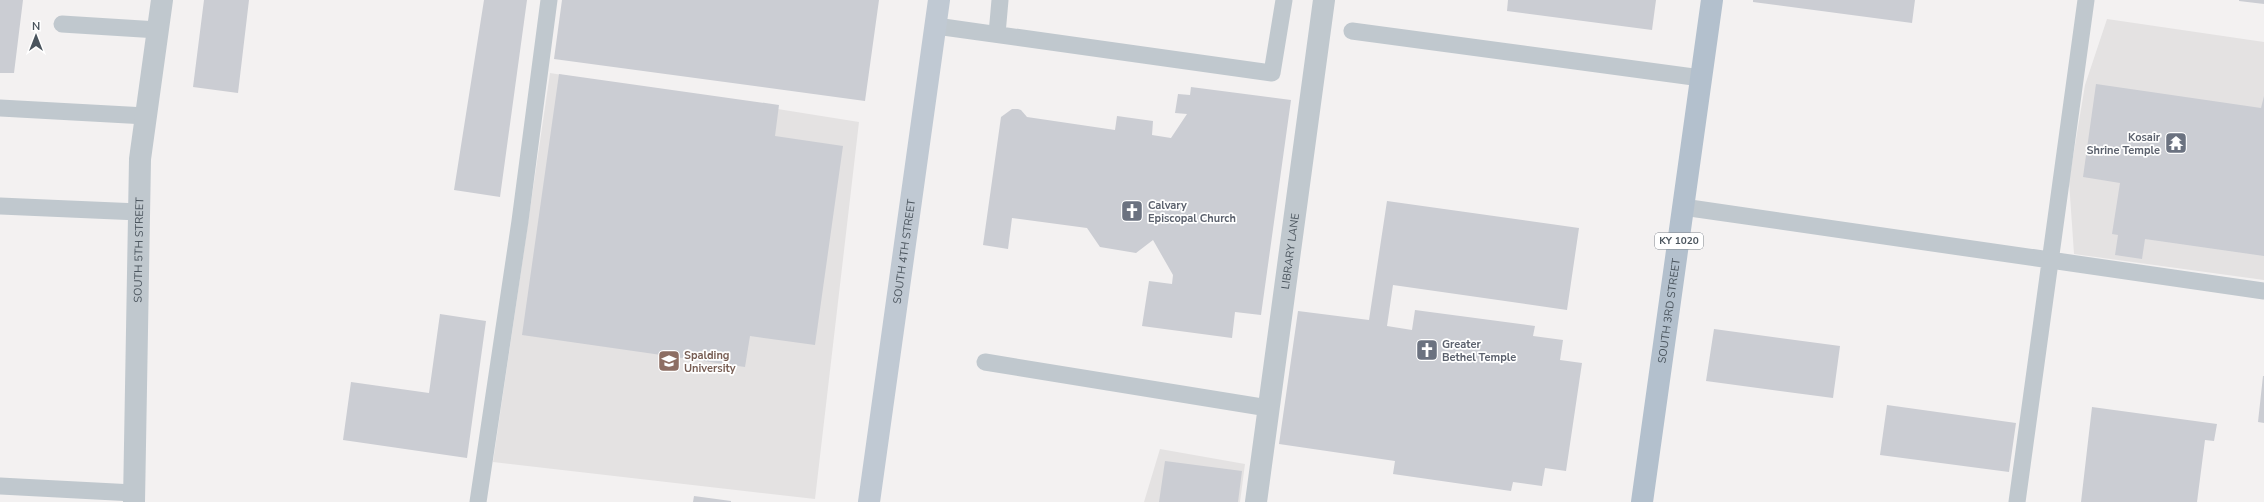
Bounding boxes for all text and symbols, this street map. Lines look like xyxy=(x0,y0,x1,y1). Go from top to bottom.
north arrow xyxy=(16,16,56,56)
text: N xyxy=(32,19,40,34)
place label: Kosair Shrine Temple xyxy=(2087,130,2161,158)
temple icon: Kosair Shrine Temple xyxy=(2163,130,2189,156)
street label: SOUTH 5TH STREET xyxy=(130,197,147,303)
street label: SOUTH 4TH STREET xyxy=(889,198,919,305)
church icon: Calvary Episcopal Church xyxy=(1119,198,1145,224)
place label: Calvary Episcopal Church xyxy=(1148,198,1236,226)
street label: LIBRARY LANE xyxy=(1277,212,1303,290)
road number: KY 1020 xyxy=(1655,233,1703,249)
street label: SOUTH 3RD STREET xyxy=(1654,257,1683,364)
church icon: Greater Bethel Temple xyxy=(1414,337,1440,363)
place label: Greater Bethel Temple xyxy=(1442,337,1516,365)
school or university icon: Spalding University xyxy=(656,348,682,374)
place label: Spalding University xyxy=(684,348,736,376)

